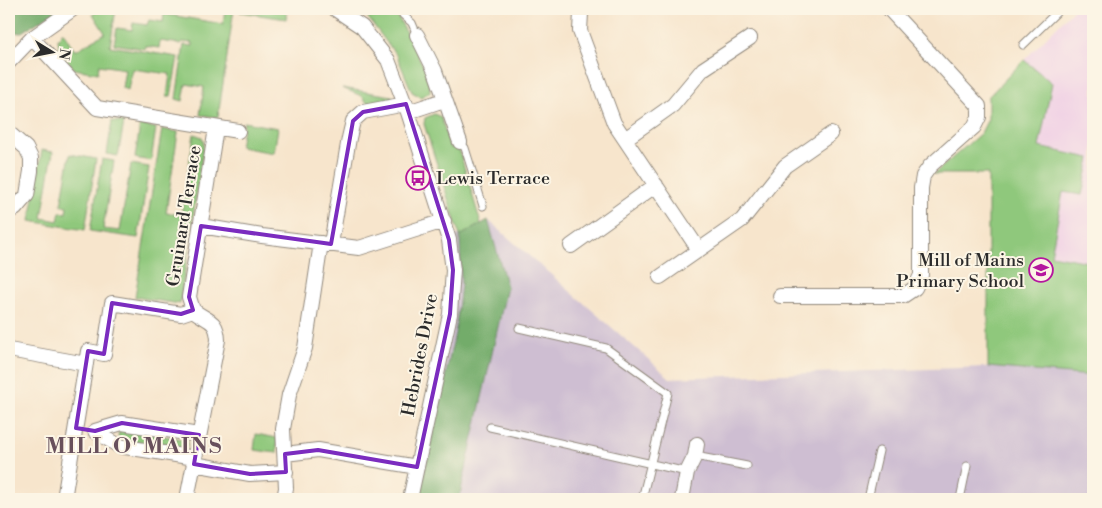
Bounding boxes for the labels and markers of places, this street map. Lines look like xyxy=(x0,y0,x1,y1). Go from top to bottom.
bus stop icon: Lewis Terrace xyxy=(405,165,431,191)
place label: Lewis Terrace xyxy=(436,167,550,190)
place label: Mill of Mains Primary School xyxy=(896,249,1025,293)
school or university icon: Mill of Mains Primary School xyxy=(1028,257,1054,283)

